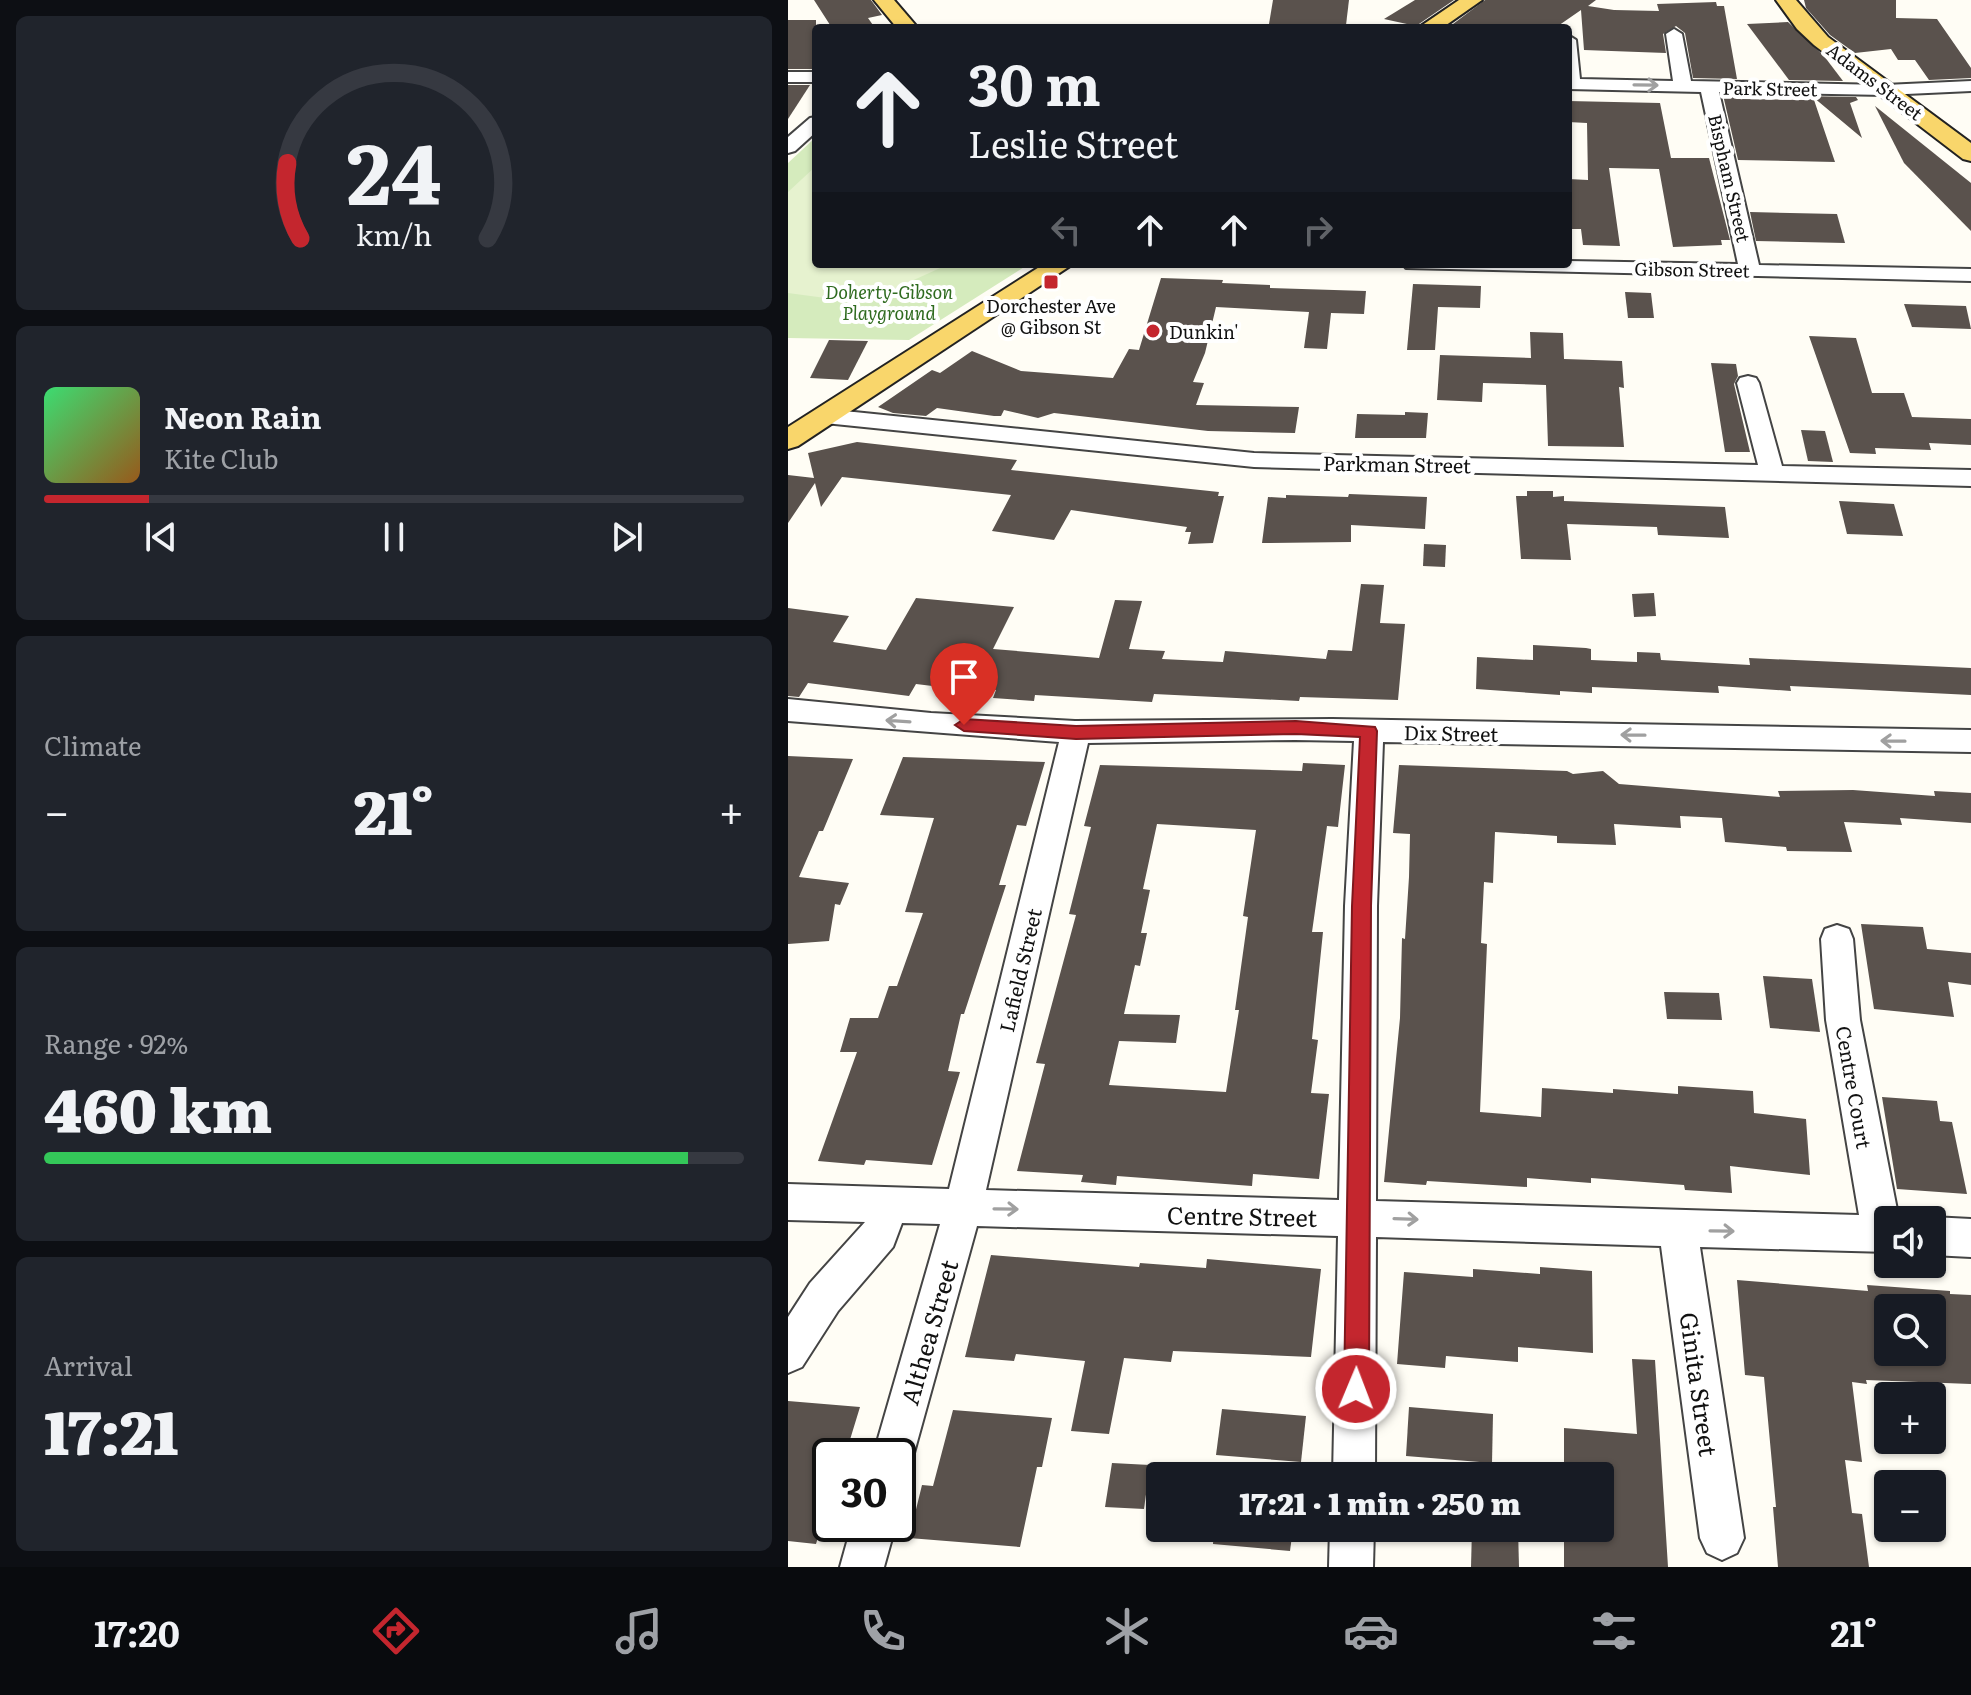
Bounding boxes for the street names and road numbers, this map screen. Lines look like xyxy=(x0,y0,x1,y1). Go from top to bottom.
street label: Adams Street xyxy=(1821,36,1929,127)
street label: Park Street xyxy=(1722,74,1818,102)
street label: Bispham Street xyxy=(1702,111,1758,245)
street label: Gibson Street xyxy=(1634,254,1751,284)
street label: Parkman Street xyxy=(1323,447,1471,479)
street label: Dix Street xyxy=(1403,716,1499,748)
street label: Lafield Street xyxy=(990,905,1048,1035)
street label: Centre Court xyxy=(1829,1023,1881,1151)
street label: Centre Street xyxy=(1167,1196,1318,1234)
street label: Althea Street xyxy=(891,1255,966,1409)
street label: Ginita Street xyxy=(1673,1310,1727,1459)

